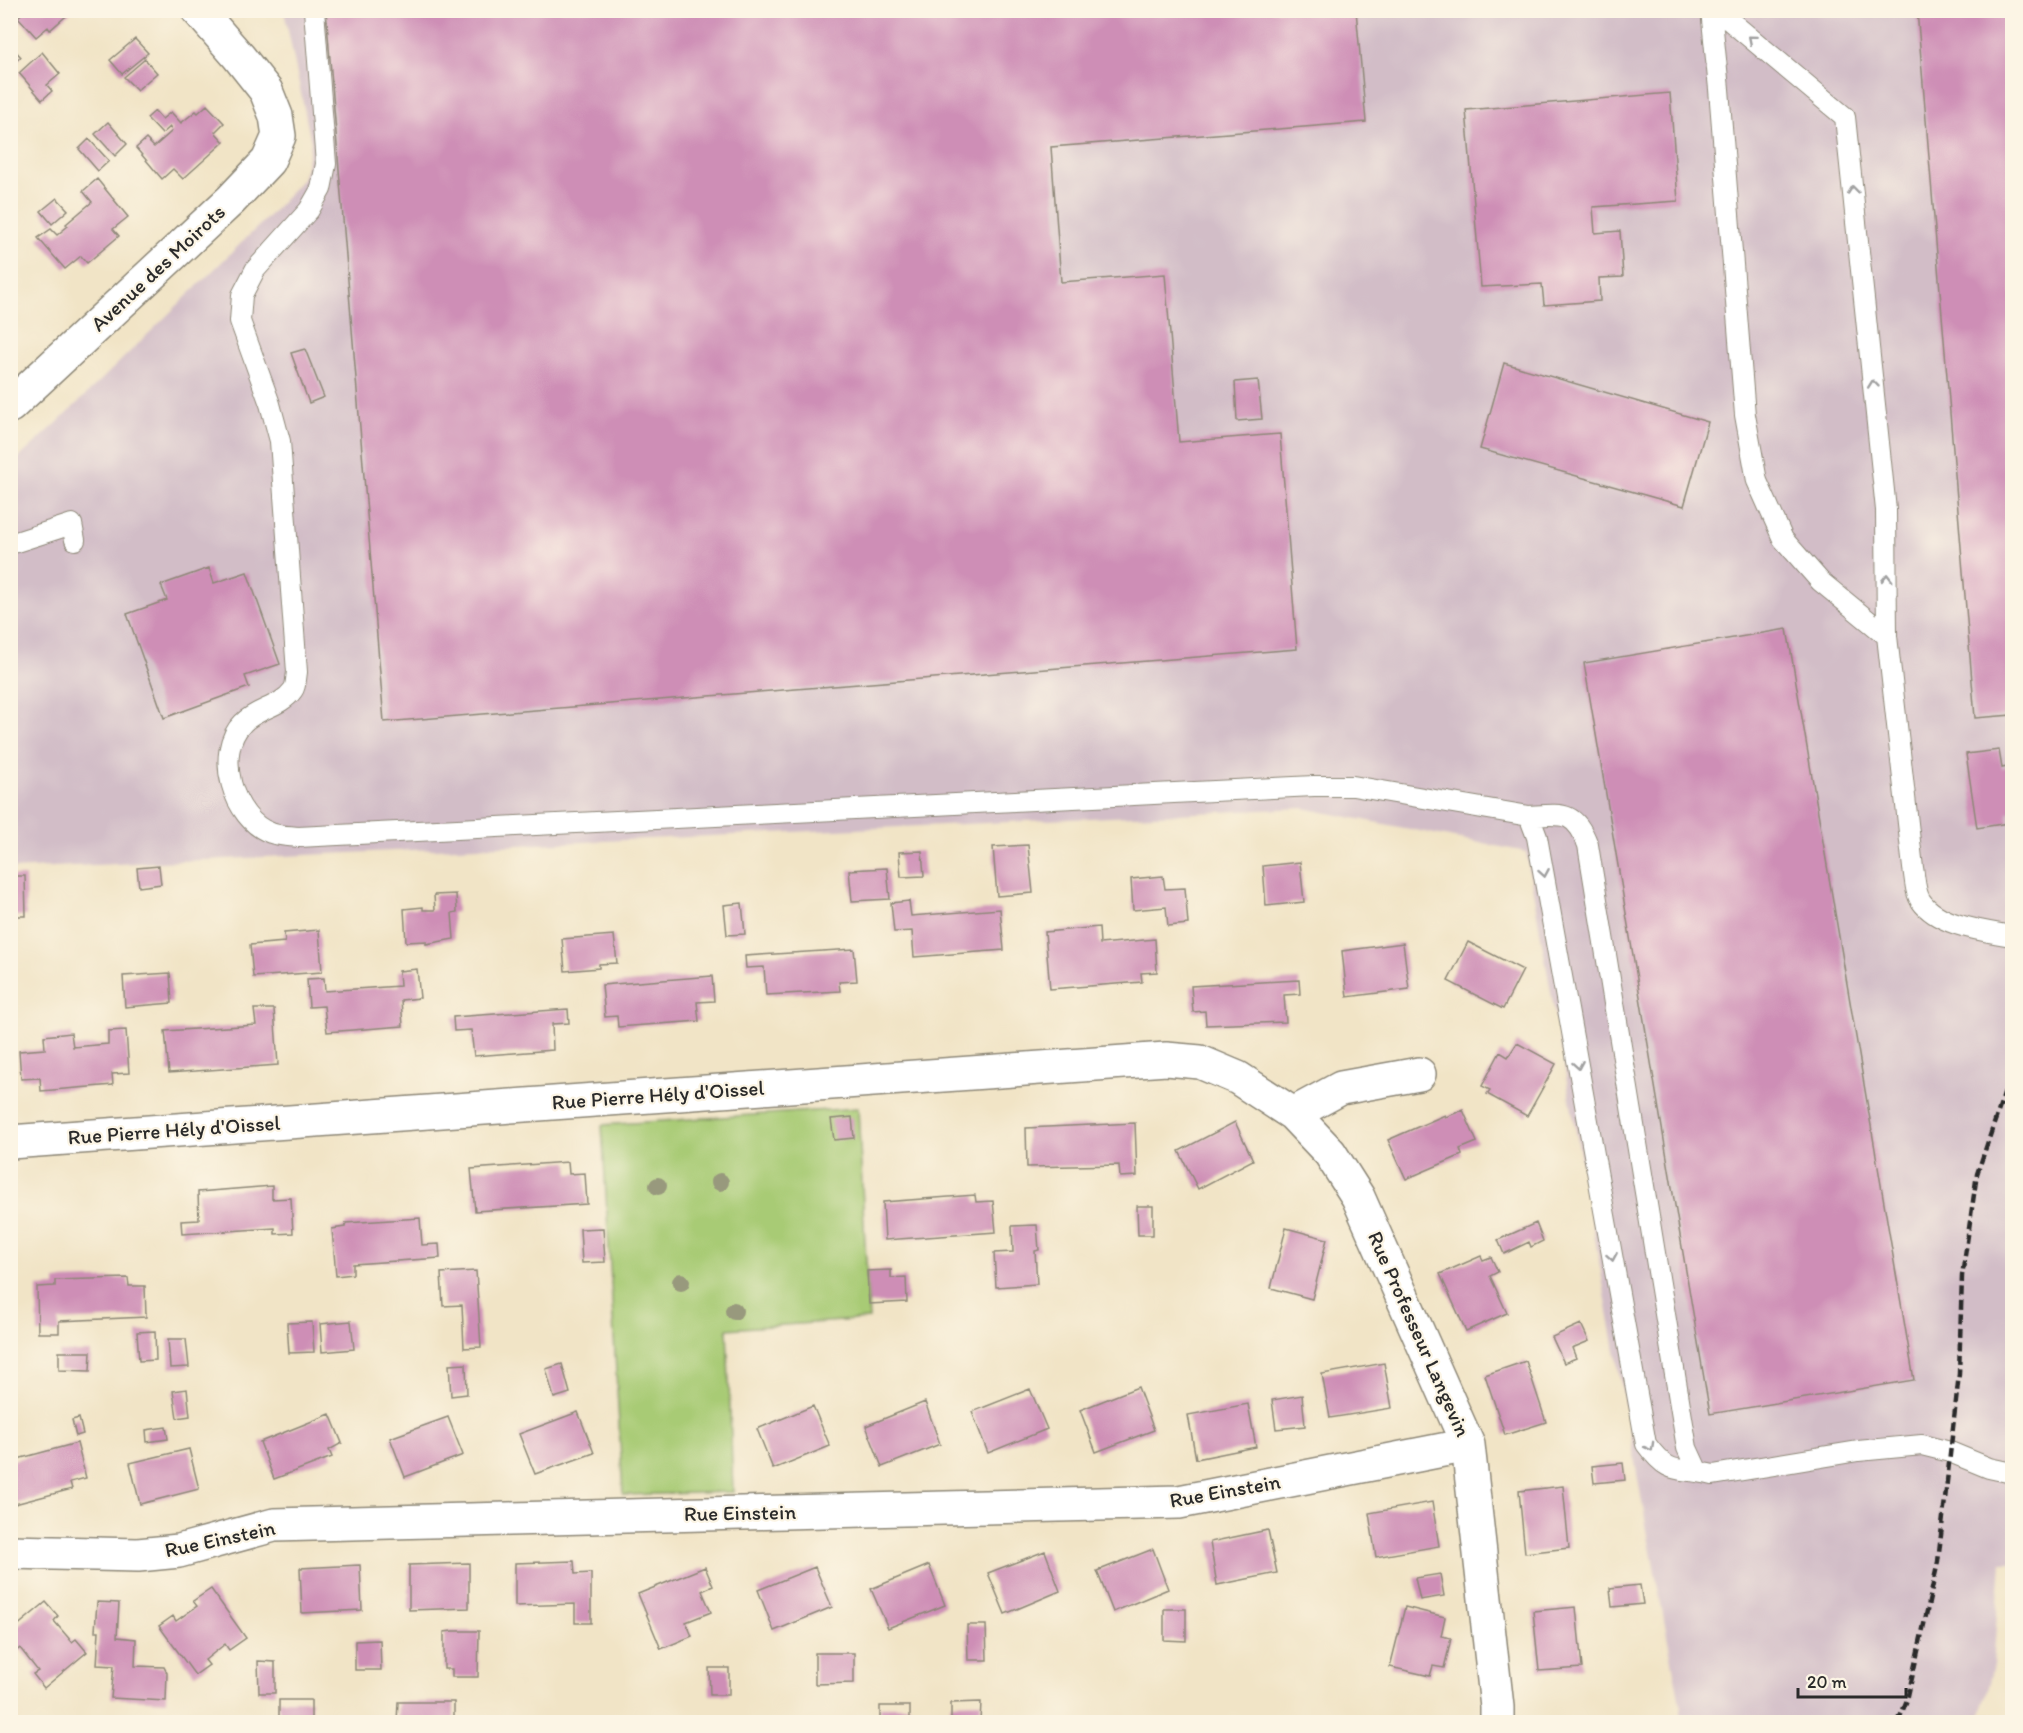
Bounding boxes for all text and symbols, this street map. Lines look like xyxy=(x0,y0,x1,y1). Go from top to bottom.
one-way arrow xyxy=(1748,35,1759,46)
one-way arrow xyxy=(1847,185,1860,194)
street label: Avenue des Moirots xyxy=(85,199,230,336)
one-way arrow xyxy=(1867,379,1880,388)
one-way arrow xyxy=(1881,573,1893,582)
one-way arrow xyxy=(1537,868,1549,877)
one-way arrow xyxy=(1571,1060,1583,1069)
street label: Rue Pierre Hély d'Oissel xyxy=(551,1075,765,1114)
street label: Rue Pierre Hély d'Oissel xyxy=(67,1110,281,1149)
street label: Rue Professeur Langevin xyxy=(1363,1227,1476,1440)
one-way arrow xyxy=(1605,1251,1618,1261)
one-way arrow xyxy=(1643,1441,1654,1451)
street label: Rue Einstein xyxy=(1167,1468,1283,1513)
street label: Rue Einstein xyxy=(684,1499,796,1526)
street label: Rue Einstein xyxy=(162,1515,278,1562)
scale bar xyxy=(1798,1661,1906,1699)
text: 20 m xyxy=(1807,1671,1847,1693)

